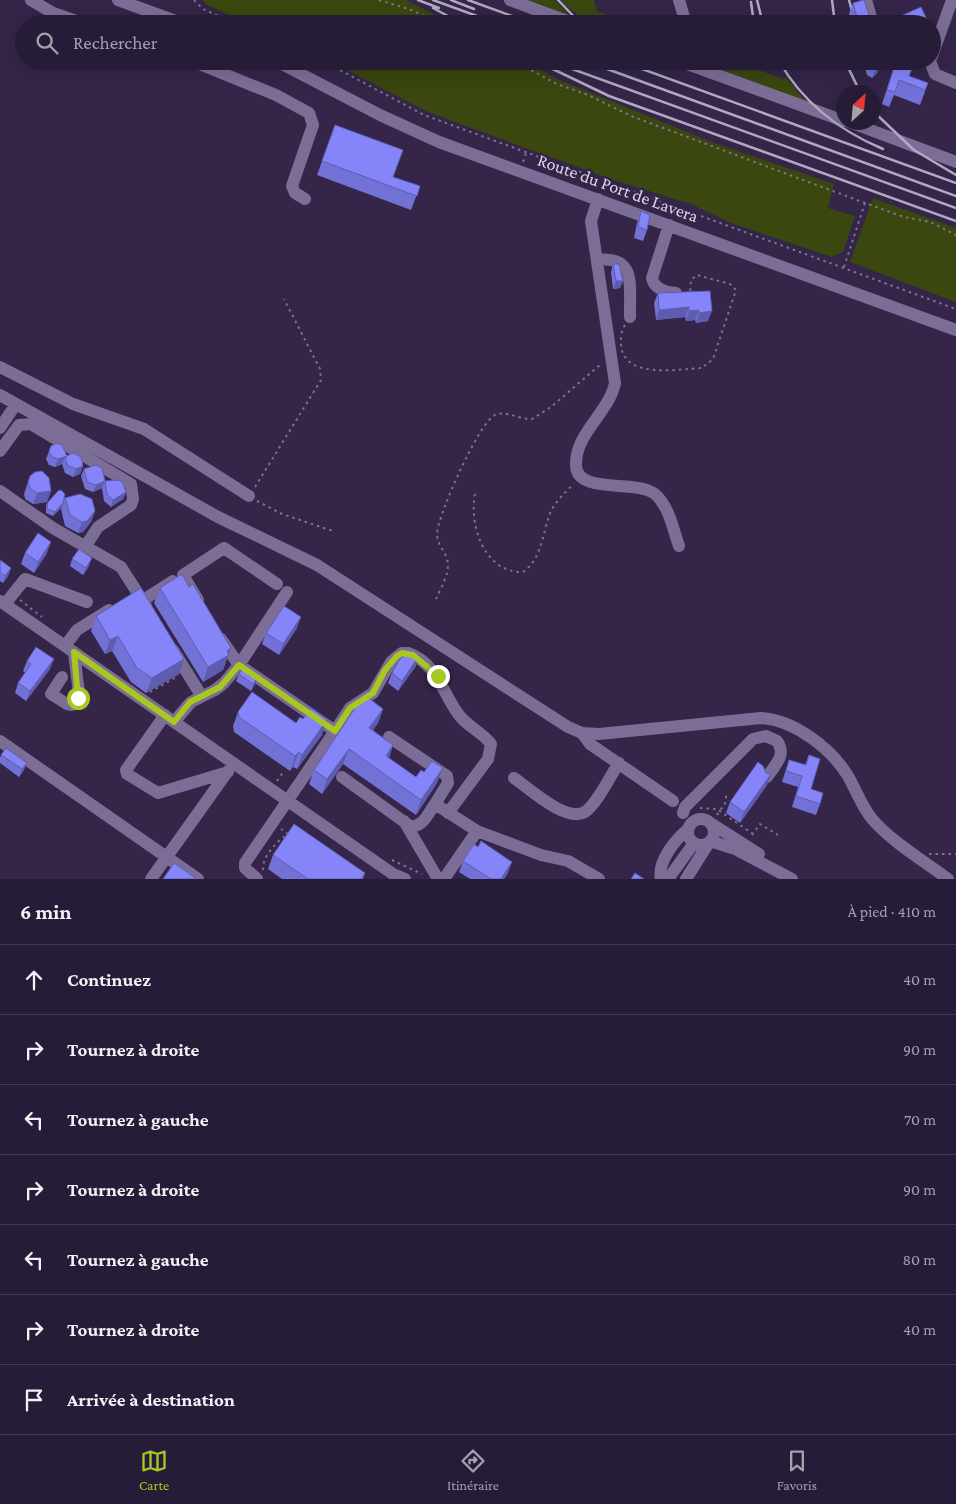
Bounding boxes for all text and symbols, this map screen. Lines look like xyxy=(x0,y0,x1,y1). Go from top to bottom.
search box xyxy=(15,15,941,70)
icon: search xyxy=(33,29,61,57)
text: Rechercher xyxy=(73,32,157,53)
north arrow xyxy=(836,85,881,130)
street label: Route du Port de Lavera xyxy=(535,150,701,226)
route end xyxy=(427,665,450,688)
route start xyxy=(67,687,90,710)
text: 6 min xyxy=(20,900,71,924)
text: À pied · 410 m xyxy=(848,903,936,920)
icon: ahead xyxy=(20,966,48,994)
text: Continuez xyxy=(67,969,151,990)
text: 40 m xyxy=(903,971,936,988)
icon: right xyxy=(20,1036,48,1064)
text: Tournez à droite xyxy=(67,1039,199,1060)
text: 90 m xyxy=(903,1041,936,1058)
icon: left xyxy=(20,1106,48,1134)
text: Tournez à gauche xyxy=(67,1109,209,1130)
text: 70 m xyxy=(904,1111,936,1128)
icon: right xyxy=(20,1176,48,1204)
text: Tournez à droite xyxy=(67,1179,199,1200)
text: 90 m xyxy=(903,1181,936,1198)
icon: left xyxy=(20,1246,48,1274)
text: Tournez à gauche xyxy=(67,1249,209,1270)
text: 80 m xyxy=(902,1251,936,1268)
icon: right xyxy=(20,1316,48,1344)
text: Tournez à droite xyxy=(67,1319,199,1340)
text: 40 m xyxy=(903,1321,936,1338)
icon: arrive xyxy=(20,1386,48,1414)
text: Arrivée à destination xyxy=(67,1389,235,1410)
tab: Carte xyxy=(139,1447,169,1493)
tab: Itinéraire xyxy=(447,1447,499,1493)
tab: Favoris xyxy=(777,1447,817,1493)

